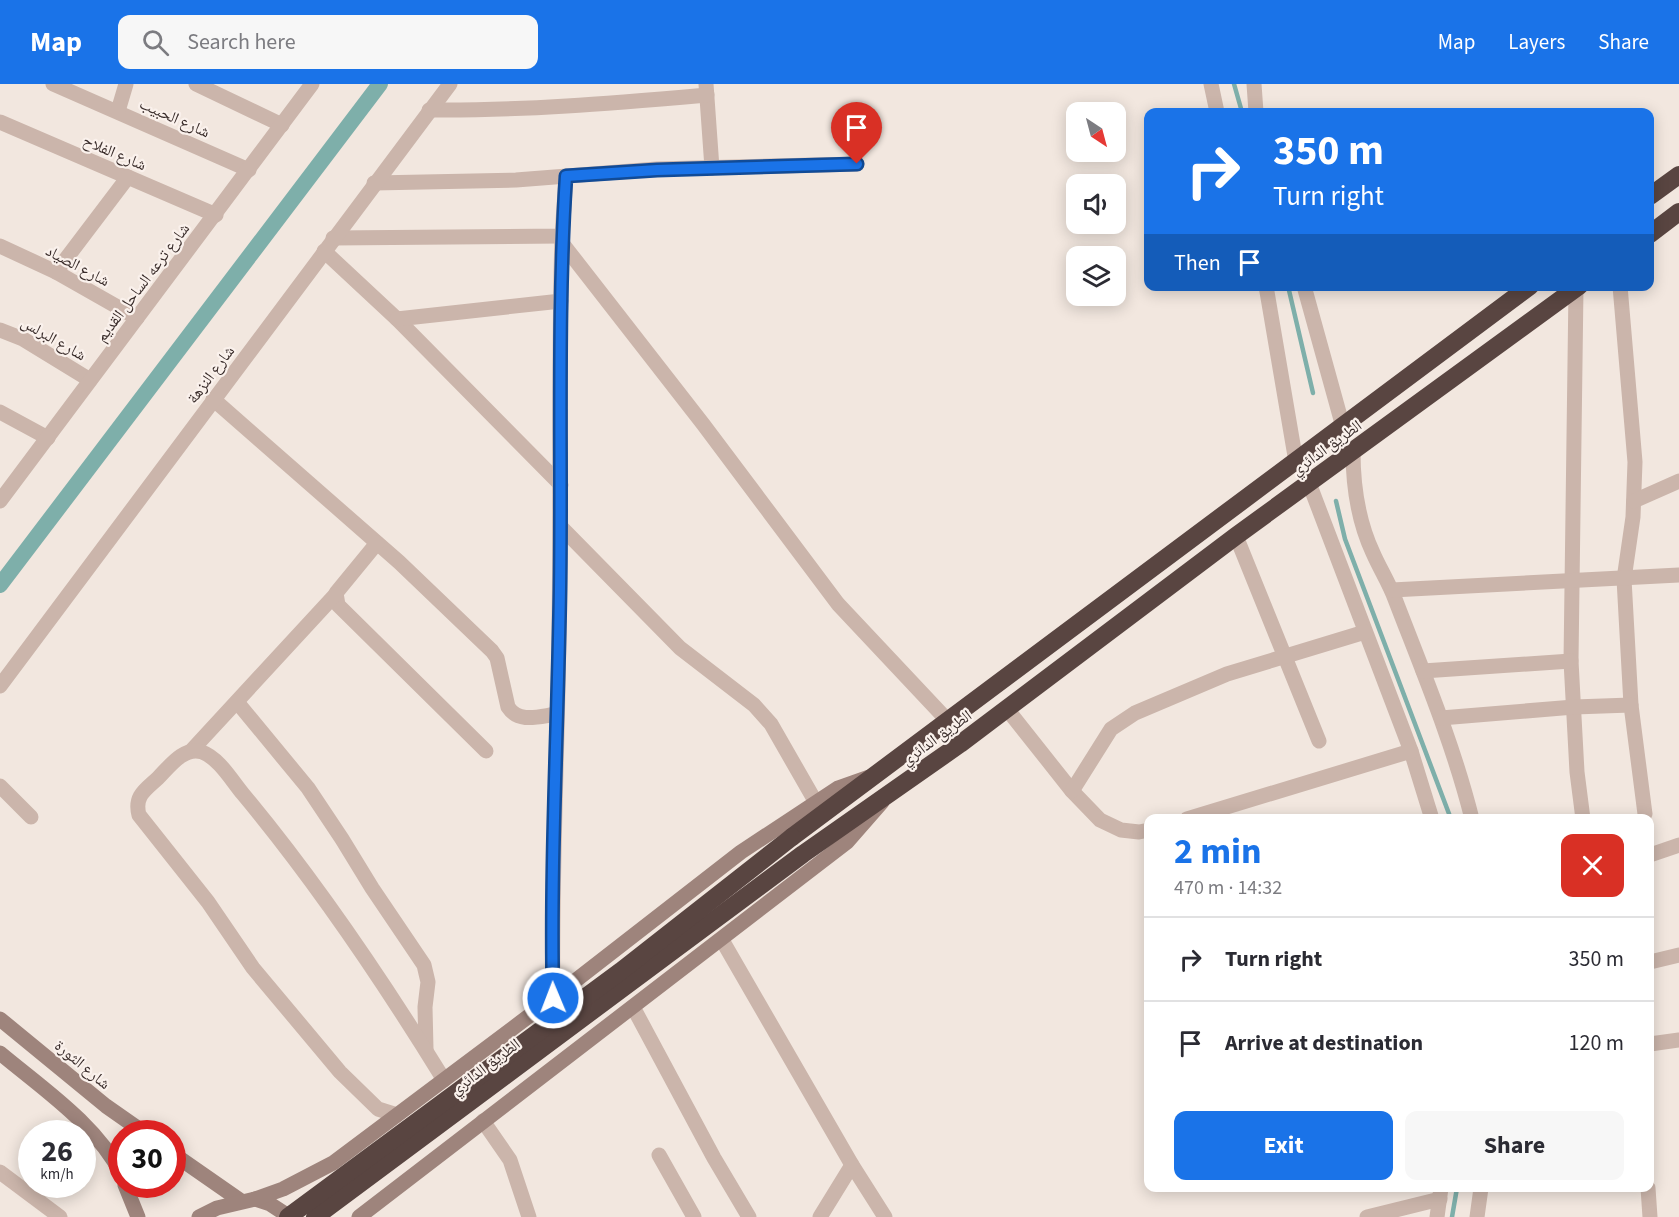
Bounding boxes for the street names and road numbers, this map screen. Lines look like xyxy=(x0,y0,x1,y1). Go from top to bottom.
street label: شارع الحبيب xyxy=(136,93,213,143)
street label: شارع الفلاح xyxy=(79,130,150,176)
street label: شارع ترعه الساحل القديم xyxy=(91,219,195,347)
street label: شارع الصياد xyxy=(42,240,113,292)
street label: شارع البرلس xyxy=(17,311,90,366)
street label: شارع النزهة xyxy=(182,341,240,408)
street label: الطريق الدائري xyxy=(1287,415,1367,482)
street label: الطريق الدائري xyxy=(897,705,977,772)
street label: الطريق الدائري xyxy=(446,1033,526,1101)
street label: شارع الثورة xyxy=(50,1035,115,1095)

